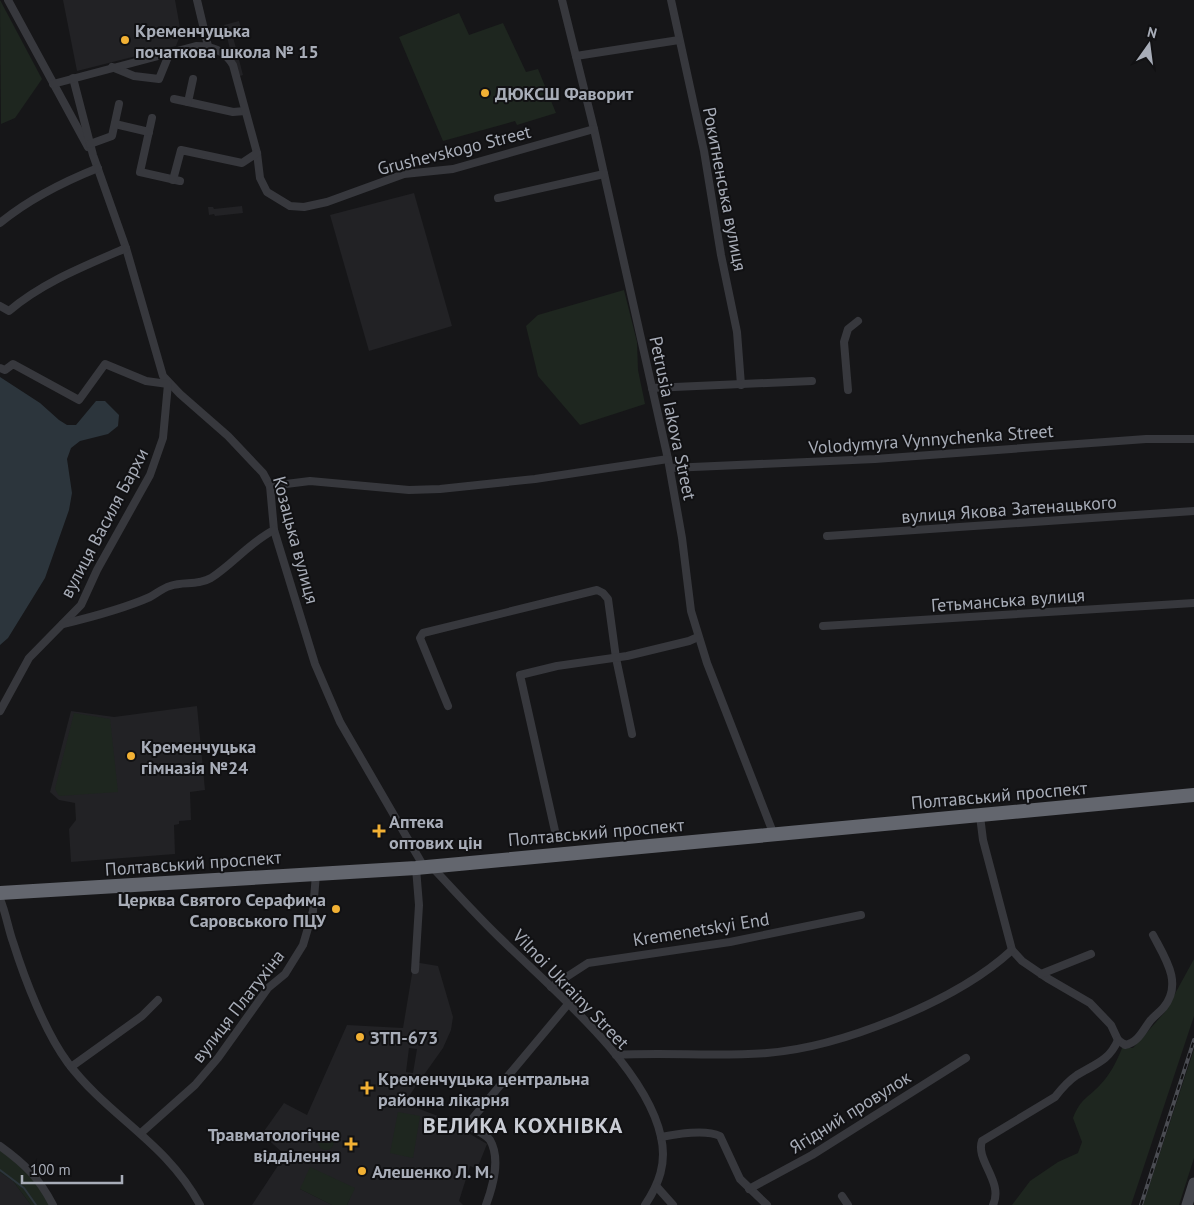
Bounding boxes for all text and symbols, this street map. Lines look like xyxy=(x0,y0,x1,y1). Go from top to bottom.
place label: Кременчуцька початкова школа № 15 xyxy=(135,19,319,63)
north arrow xyxy=(1124,20,1174,70)
text: N xyxy=(1146,23,1159,42)
marker: Кременчуцька початкова школа № 15 xyxy=(119,34,131,46)
place label: ДЮКСШ Фаворит xyxy=(495,82,634,105)
marker: ДЮКСШ Фаворит xyxy=(479,87,491,99)
street label: Рокитненська вулиця xyxy=(698,105,752,273)
street label: Grushevskogo Street xyxy=(375,120,533,180)
street label: Petrusia Iakova Street xyxy=(644,334,702,502)
street label: Volodymyra Vynnychenka Street xyxy=(807,419,1054,459)
street label: вулиця Василя Бархи xyxy=(55,444,153,602)
street label: Козацька вулиця xyxy=(268,474,324,606)
street label: вулиця Якова Затенацького xyxy=(901,490,1117,528)
street label: Гетьманська вулиця xyxy=(930,583,1086,617)
place label: Кременчуцька гімназія №24 xyxy=(141,735,256,779)
marker: Кременчуцька гімназія №24 xyxy=(125,750,137,762)
street label: Полтавський проспект xyxy=(910,776,1089,814)
place label: Аптека оптових цін xyxy=(389,810,483,854)
street label: Полтавський проспект xyxy=(507,813,686,851)
marker: Аптека оптових цін xyxy=(373,825,385,837)
street label: Полтавський проспект xyxy=(104,845,283,881)
place label: Церква Святого Серафима Саровського ПЦУ xyxy=(118,888,327,932)
marker: Церква Святого Серафима Саровського ПЦУ xyxy=(330,903,342,915)
street label: Kremenetskyi End xyxy=(631,907,771,951)
street label: Vilnoi Ukrainy Street xyxy=(507,923,634,1054)
street label: вулиця Платухіна xyxy=(187,945,289,1067)
place label: ЗТП-673 xyxy=(370,1026,438,1049)
marker: ЗТП-673 xyxy=(354,1031,366,1043)
street label: Ягідний провулок xyxy=(785,1065,915,1159)
place label: Кременчуцька центральна районна лікарня xyxy=(378,1067,589,1111)
marker: Кременчуцька центральна районна лікарня xyxy=(360,1081,374,1095)
district label: ВЕЛИКА КОХНІВКА xyxy=(423,1111,623,1139)
place label: Травматологічне відділення xyxy=(208,1123,340,1167)
marker: Травматологічне відділення xyxy=(344,1137,358,1151)
scale bar xyxy=(22,1152,122,1184)
text: 100 m xyxy=(30,1160,71,1179)
place label: Алешенко Л. М. xyxy=(372,1160,493,1183)
marker: Алешенко Л. М. xyxy=(356,1165,368,1177)

